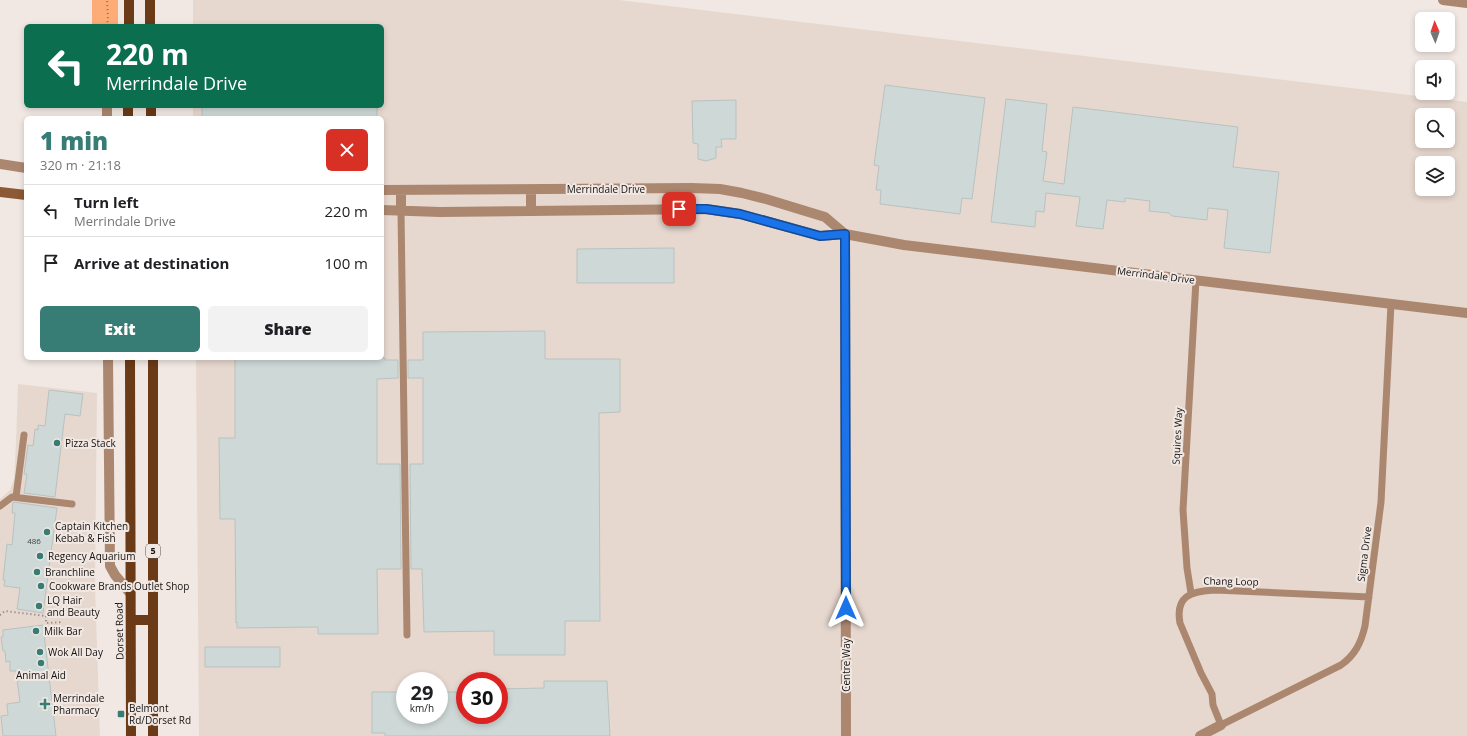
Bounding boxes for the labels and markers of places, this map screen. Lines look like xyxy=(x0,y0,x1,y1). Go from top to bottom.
pin xyxy=(662,192,696,226)
place label: Pizza Stack xyxy=(65,436,116,450)
marker: Pizza Stack xyxy=(52,438,62,448)
place label: Captain Kitchen Kebab & Fish xyxy=(55,519,128,545)
marker: Captain Kitchen Kebab & Fish xyxy=(42,527,52,537)
place label: Regency Aquarium xyxy=(48,549,136,563)
marker: Regency Aquarium xyxy=(35,551,45,561)
place label: Branchline xyxy=(45,565,95,579)
marker: Branchline xyxy=(32,567,42,577)
place label: Cookware Brands Outlet Shop xyxy=(49,579,189,593)
marker: Cookware Brands Outlet Shop xyxy=(36,581,46,591)
place label: LQ Hair and Beauty xyxy=(47,593,101,619)
marker: LQ Hair and Beauty xyxy=(34,601,44,611)
place label: Milk Bar xyxy=(44,624,82,638)
marker: Milk Bar xyxy=(31,626,41,636)
place label: Wok All Day xyxy=(48,645,104,659)
marker: Wok All Day xyxy=(35,647,45,657)
marker: Animal Aid xyxy=(36,658,46,668)
place label: Animal Aid xyxy=(16,668,66,682)
place label: Merrindale Pharmacy xyxy=(53,691,105,717)
marker: Merrindale Pharmacy xyxy=(40,699,50,709)
place label: Belmont Rd/Dorset Rd xyxy=(129,701,191,727)
marker: Belmont Rd/Dorset Rd xyxy=(116,709,126,719)

